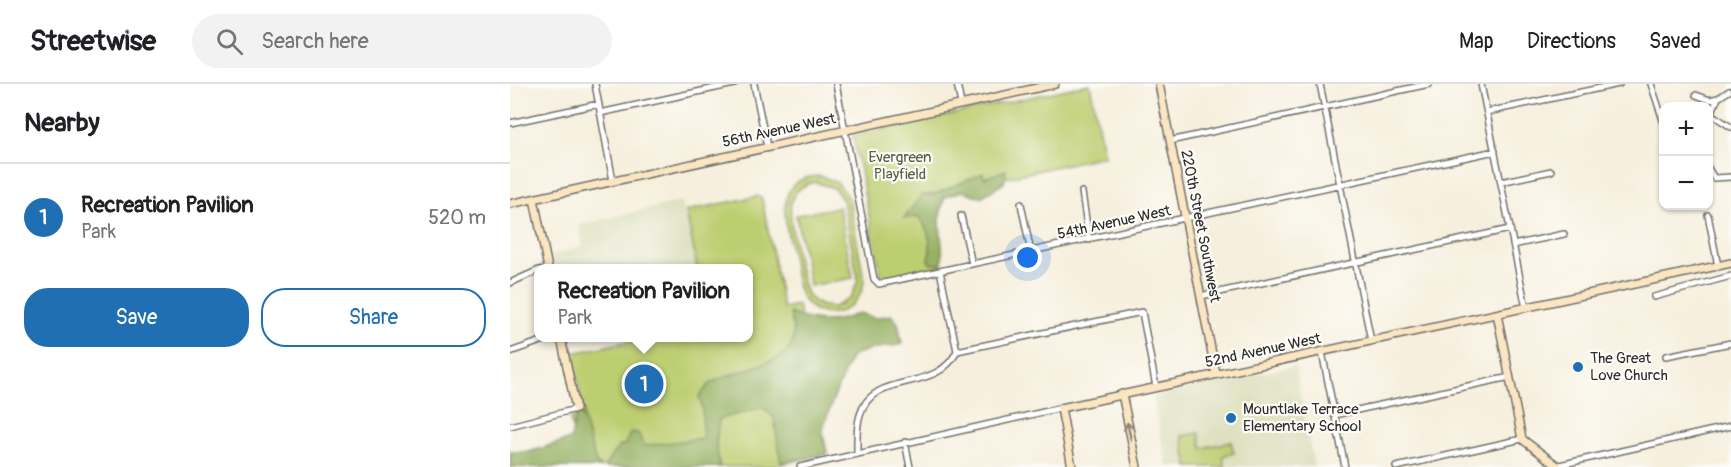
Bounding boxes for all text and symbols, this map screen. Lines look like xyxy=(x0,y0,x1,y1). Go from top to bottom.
search box xyxy=(192,14,612,68)
text: Streetwise xyxy=(30,24,156,59)
icon: search xyxy=(213,25,246,58)
text: Search here xyxy=(261,27,369,55)
text: Map xyxy=(1459,28,1494,55)
text: Directions xyxy=(1527,28,1616,55)
text: Saved xyxy=(1649,28,1701,55)
map controls xyxy=(1659,102,1713,210)
button: + xyxy=(1659,102,1713,156)
text: Nearby xyxy=(24,107,100,139)
street label: 56th Avenue West xyxy=(721,109,839,152)
park label: Evergreen Playfield xyxy=(869,148,931,184)
street label: 220th Street Southwest xyxy=(1176,148,1225,305)
button: − xyxy=(1659,156,1713,210)
text: Recreation Pavilion xyxy=(81,191,254,219)
street label: 54th Avenue West xyxy=(1056,201,1173,244)
text: 1 xyxy=(40,205,47,230)
text: 520 m xyxy=(428,205,486,230)
text: Park xyxy=(81,219,116,244)
your location xyxy=(1013,243,1042,272)
popup xyxy=(534,264,753,342)
text: Recreation Pavilion xyxy=(557,277,730,305)
button: Save xyxy=(24,288,249,347)
button: Share xyxy=(261,288,486,347)
text: Park xyxy=(557,305,592,330)
street label: 52nd Avenue West xyxy=(1203,329,1324,372)
place label: The Great Love Church xyxy=(1590,349,1668,385)
marker: The Great Love Church xyxy=(1571,360,1585,374)
pin: 1 xyxy=(624,362,664,406)
place label: Mountlake Terrace Elementary School xyxy=(1243,400,1362,436)
marker: Mountlake Terrace Elementary School xyxy=(1224,411,1238,425)
one-way arrow xyxy=(1123,421,1134,441)

